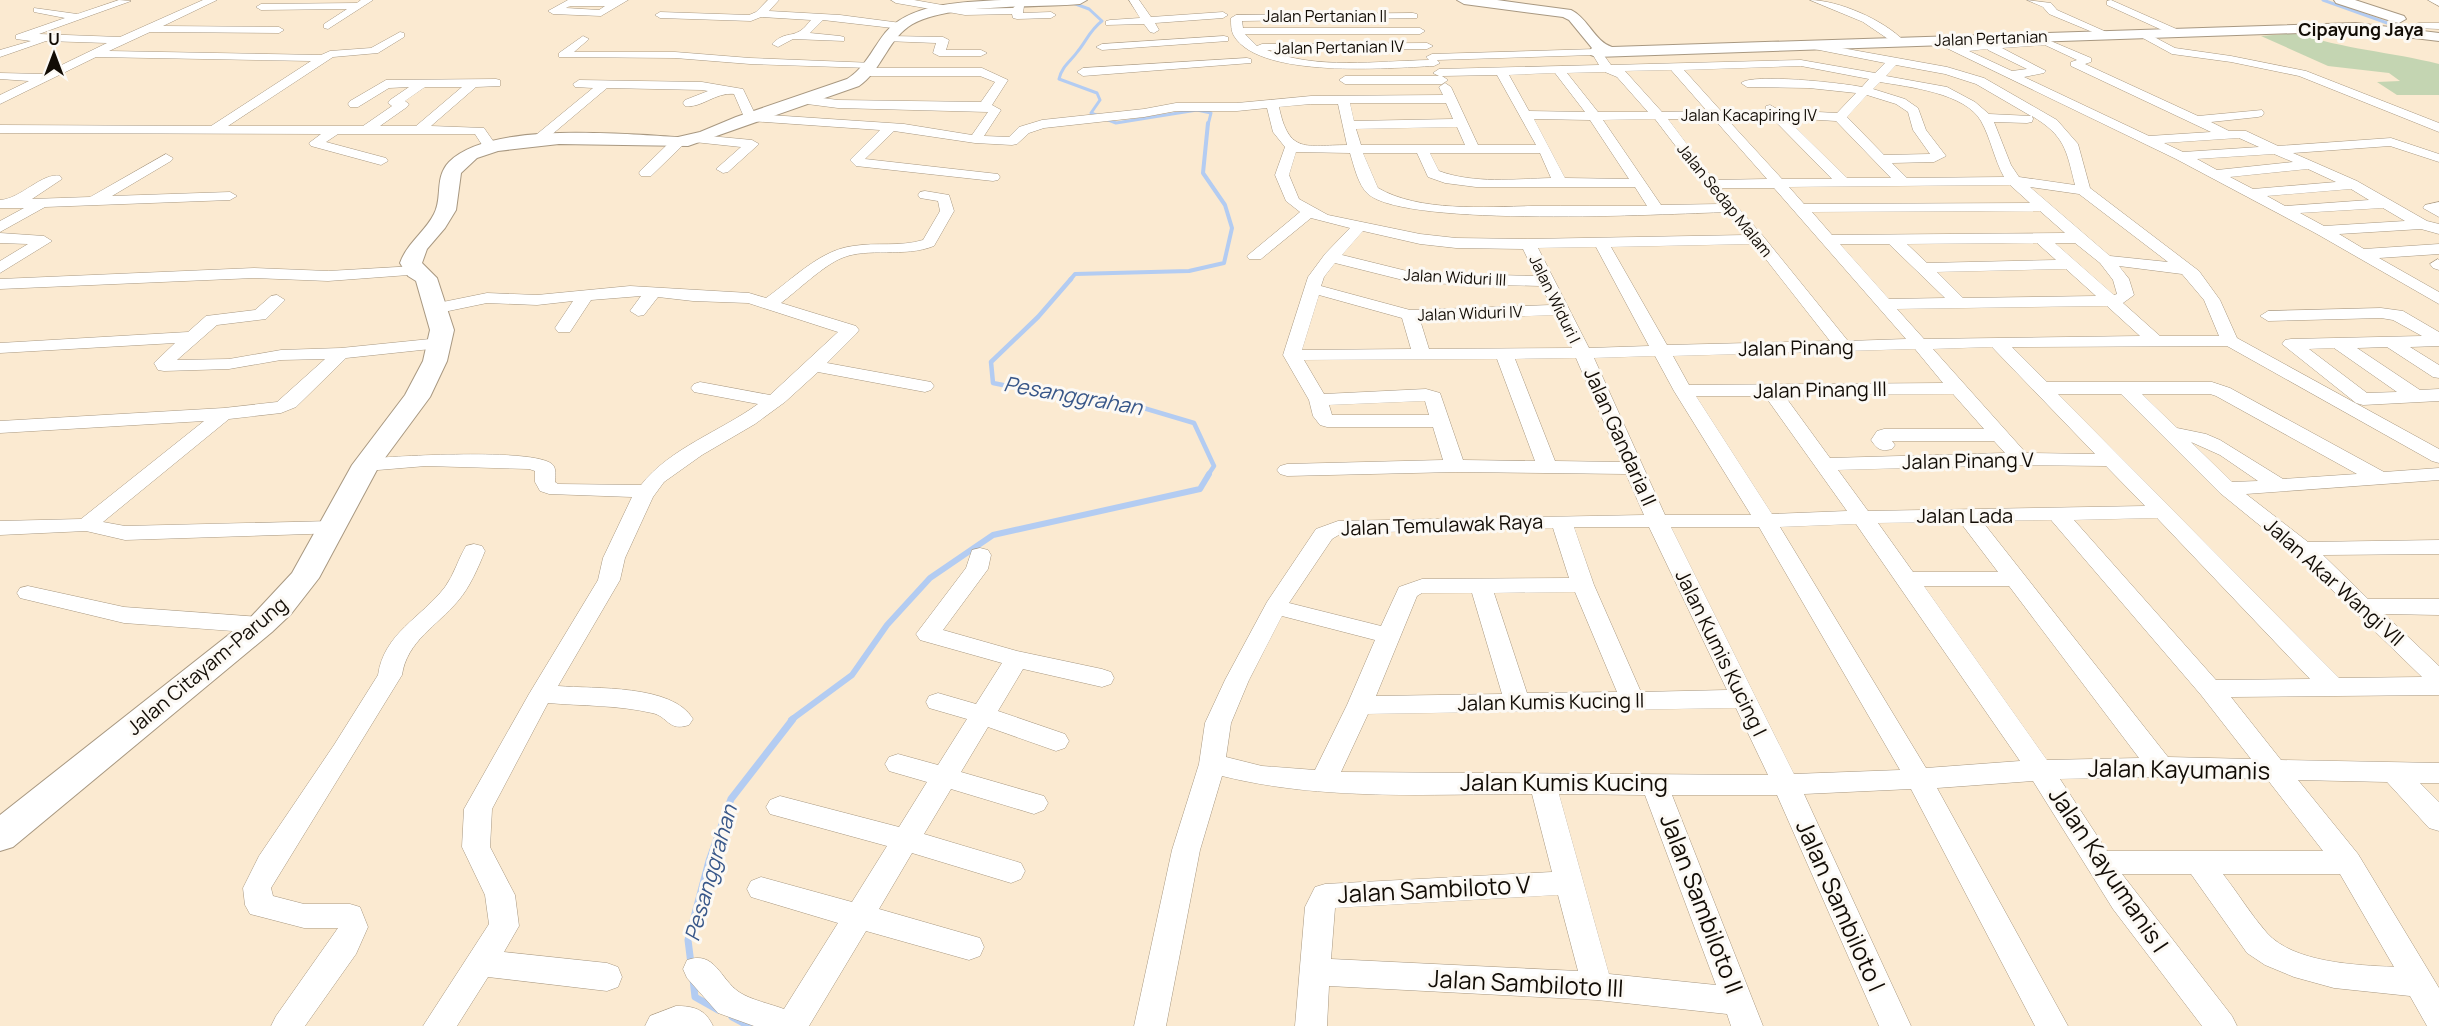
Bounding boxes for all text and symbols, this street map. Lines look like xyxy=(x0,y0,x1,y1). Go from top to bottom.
street label: Jalan Pertanian II xyxy=(1263,5,1387,27)
district label: Cipayung Jaya xyxy=(2298,17,2424,41)
north arrow xyxy=(24,24,84,84)
street label: Jalan Pertanian xyxy=(1934,25,2048,51)
text: U xyxy=(48,28,60,50)
street label: Jalan Pertanian IV xyxy=(1274,35,1404,59)
street label: Jalan Kacapiring IV xyxy=(1681,104,1817,126)
street label: Jalan Sedap Malam xyxy=(1672,139,1778,261)
street label: Jalan Widuri I xyxy=(1524,251,1586,347)
street label: Jalan Widuri III xyxy=(1403,263,1507,291)
street label: Jalan Widuri IV xyxy=(1417,300,1523,326)
street label: Jalan Pinang xyxy=(1738,333,1854,362)
street label: Jalan Gandaria II xyxy=(1578,364,1663,510)
water label: Pesanggrahan xyxy=(1002,369,1146,421)
street label: Jalan Pinang III xyxy=(1753,375,1887,404)
street label: Jalan Pinang V xyxy=(1902,446,2034,475)
street label: Jalan Lada xyxy=(1917,502,2013,529)
street label: Jalan Temulawak Raya xyxy=(1341,507,1543,542)
street label: Jalan Akar Wangi VII xyxy=(2259,511,2410,652)
street label: Jalan Kumis Kucing I xyxy=(1669,565,1773,741)
street label: Jalan Citayam-Parung xyxy=(121,590,293,741)
street label: Jalan Kumis Kucing II xyxy=(1457,686,1645,717)
street label: Jalan Kayumanis xyxy=(2088,750,2270,787)
street label: Jalan Kumis Kucing xyxy=(1460,765,1668,798)
street label: Jalan Kayumanis I xyxy=(2042,780,2177,958)
water label: Pesanggrahan xyxy=(677,800,743,944)
street label: Jalan Sambiloto II xyxy=(1653,809,1752,998)
street label: Jalan Sambiloto I xyxy=(1789,815,1894,996)
street label: Jalan Sambiloto V xyxy=(1337,867,1532,910)
street label: Jalan Sambiloto III xyxy=(1428,961,1625,1004)

